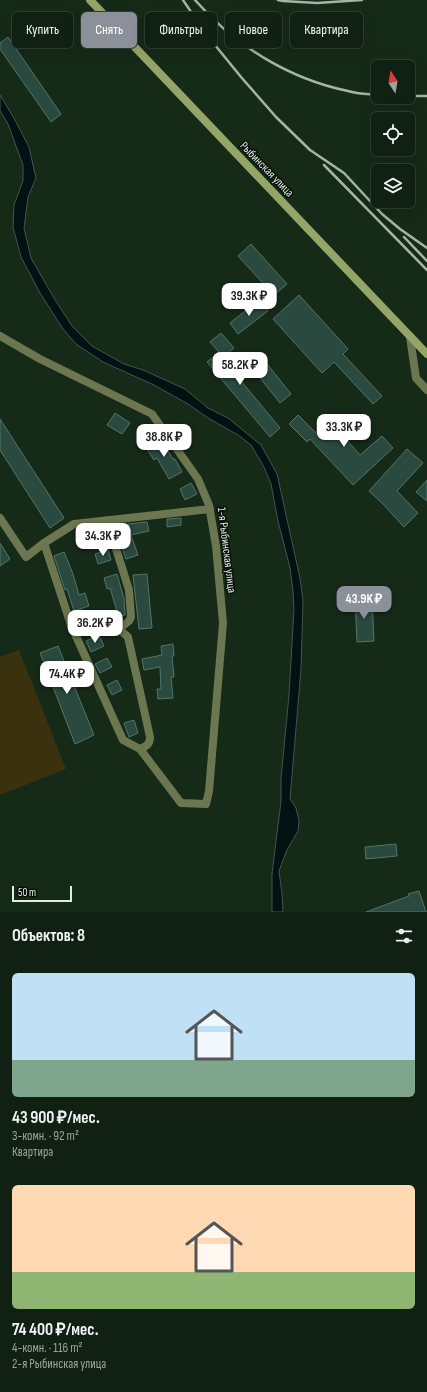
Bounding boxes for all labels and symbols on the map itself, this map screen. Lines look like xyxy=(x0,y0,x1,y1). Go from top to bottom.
north arrow xyxy=(371,60,415,104)
street label: Рыбинская улица xyxy=(237,139,297,200)
pin: 39.3K ₽ xyxy=(212,283,286,317)
pin: 58.2K ₽ xyxy=(203,352,277,386)
pin: 33.3K ₽ xyxy=(307,414,381,448)
pin: 38.8K ₽ xyxy=(127,424,201,458)
street label: 1-я Рыбинская улица xyxy=(214,506,239,594)
pin: 34.3K ₽ xyxy=(66,523,140,557)
pin: 43.9K ₽ xyxy=(327,586,401,620)
pin: 36.2K ₽ xyxy=(58,610,132,644)
pin: 74.4K ₽ xyxy=(30,661,104,695)
scale bar xyxy=(12,884,72,903)

